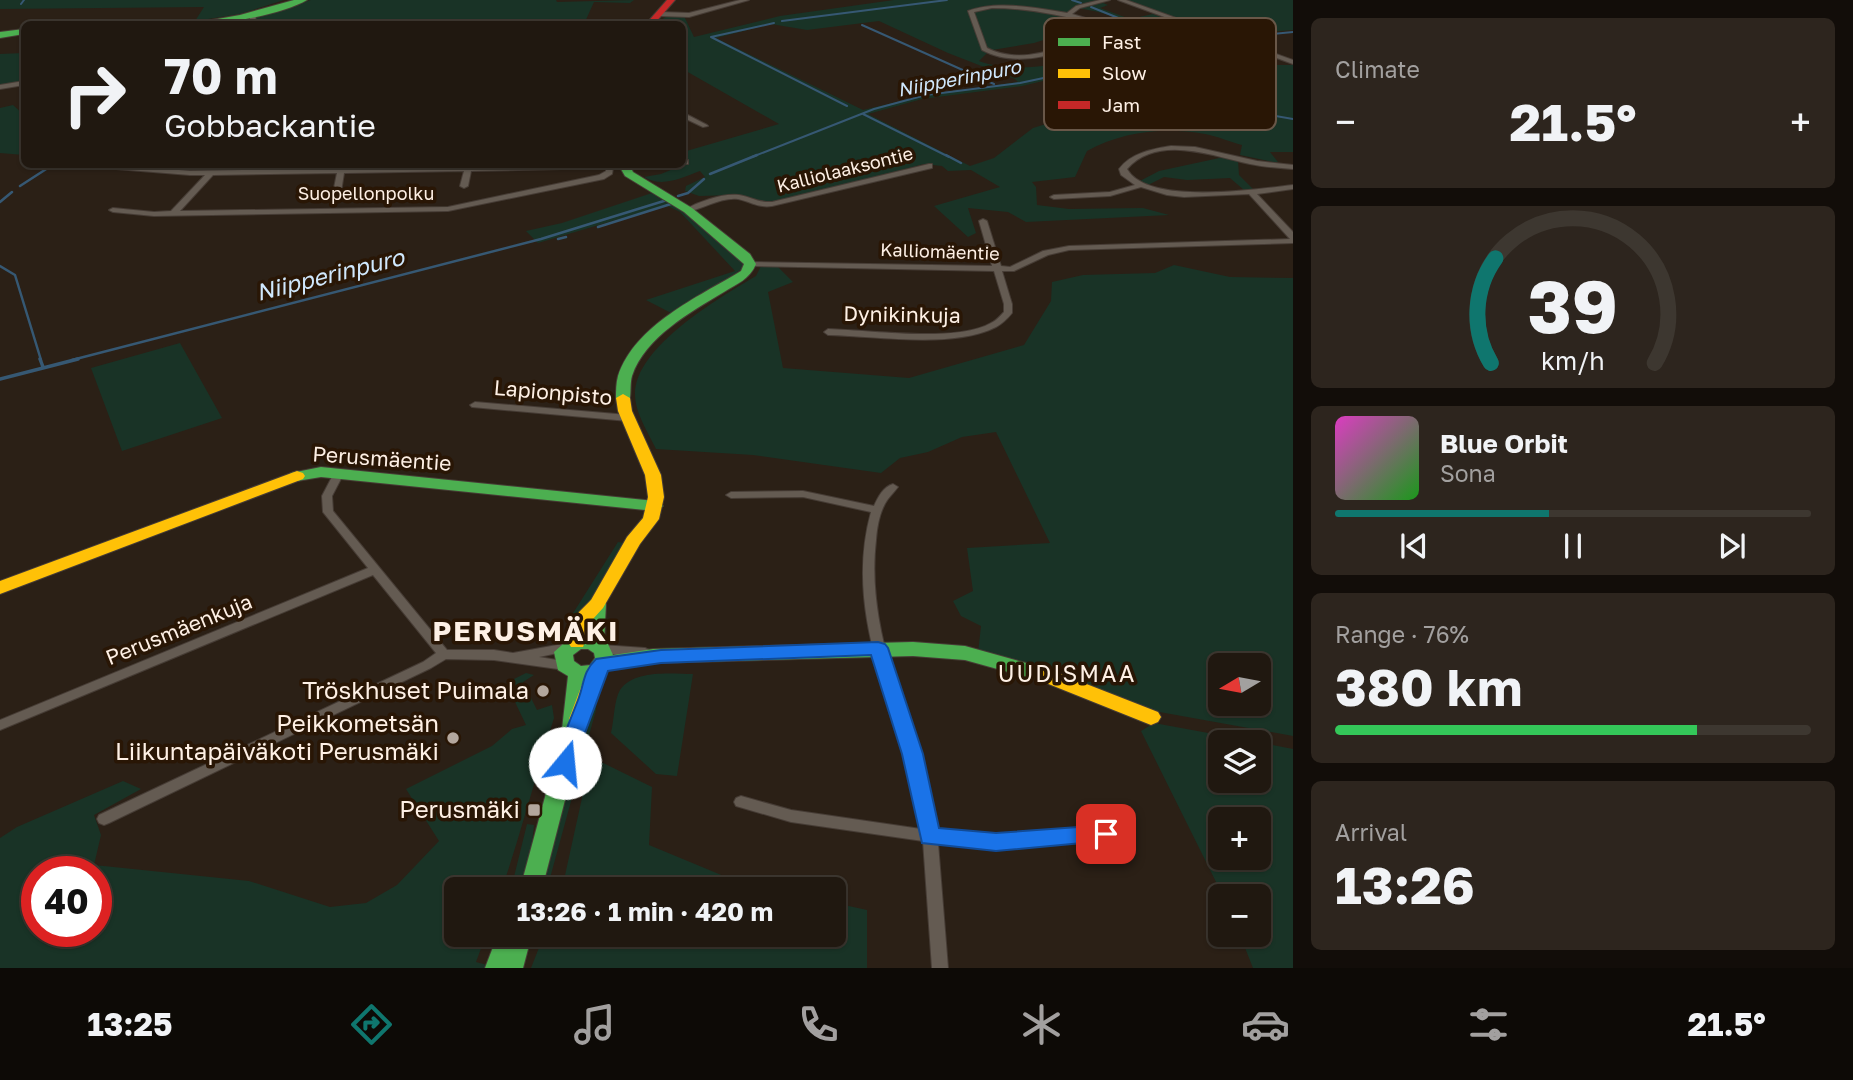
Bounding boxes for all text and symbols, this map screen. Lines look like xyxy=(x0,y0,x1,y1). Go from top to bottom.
legend xyxy=(1044,18,1276,130)
text: Fast xyxy=(1102,30,1141,53)
text: 70 m xyxy=(164,46,278,105)
icon: right xyxy=(49,49,140,140)
water label: Niipperinpuro xyxy=(895,54,1024,101)
text: Climate xyxy=(1335,55,1420,83)
text: Slow xyxy=(1102,61,1147,84)
text: 21.5° xyxy=(1509,90,1637,152)
text: Jam xyxy=(1102,93,1140,116)
text: − xyxy=(1335,99,1356,144)
text: + xyxy=(1790,99,1811,144)
text: Gobbackantie xyxy=(164,106,376,144)
street label: Kalliolaaksontie xyxy=(774,141,915,197)
street label: Suopellonpolku xyxy=(298,182,434,204)
street label: Kalliomäentie xyxy=(880,238,1000,264)
water label: Niipperinpuro xyxy=(253,242,408,306)
text: 39 xyxy=(1528,262,1618,349)
street label: Dynikinkuja xyxy=(843,300,961,328)
text: km/h xyxy=(1541,344,1605,375)
street label: Lapionpisto xyxy=(493,374,613,410)
text: Blue Orbit xyxy=(1440,428,1568,459)
street label: Perusmäentie xyxy=(312,440,452,476)
text: Sona xyxy=(1440,459,1496,487)
icon: previous xyxy=(1395,527,1433,565)
icon: pause xyxy=(1554,527,1592,565)
icon: next xyxy=(1713,527,1751,565)
street label: Perusmäenkuja xyxy=(102,588,256,670)
district label: PERUSMÄKI xyxy=(432,614,620,647)
text: Range · 76% xyxy=(1335,620,1469,648)
north arrow xyxy=(1208,653,1270,716)
map controls xyxy=(1208,653,1271,947)
text: 380 km xyxy=(1335,655,1522,717)
district label: UUDISMAA xyxy=(998,659,1136,687)
place label: Tröskhuset Puimala xyxy=(302,675,529,704)
marker: Tröskhuset Puimala xyxy=(535,683,551,699)
place label: Peikkometsän Liikuntapäiväkoti Perusmäki xyxy=(115,708,439,765)
position arrow xyxy=(528,726,602,800)
marker: Peikkometsän Liikuntapäiväkoti Perusmäki xyxy=(445,730,461,746)
button: layers xyxy=(1208,730,1271,793)
place label: Perusmäki xyxy=(399,794,520,823)
marker: Perusmäki xyxy=(526,802,542,818)
pin xyxy=(1076,804,1136,864)
button: + xyxy=(1208,807,1271,870)
icon: arrive xyxy=(1087,815,1125,853)
text: Arrival xyxy=(1335,818,1407,846)
text: 13:26 xyxy=(1335,853,1475,915)
speed limit sign: 40 xyxy=(21,856,112,947)
button: − xyxy=(1208,884,1271,947)
text: 13:26 · 1 min · 420 m xyxy=(517,896,773,927)
icon: directions xyxy=(347,1000,396,1049)
icon: music xyxy=(570,1000,619,1049)
icon: phone xyxy=(794,1000,843,1049)
icon: climate xyxy=(1017,1000,1066,1049)
icon: car xyxy=(1241,1000,1290,1049)
icon: filters xyxy=(1464,1000,1513,1049)
text: 13:25 xyxy=(87,1005,172,1043)
text: 21.5° xyxy=(1687,1005,1766,1043)

